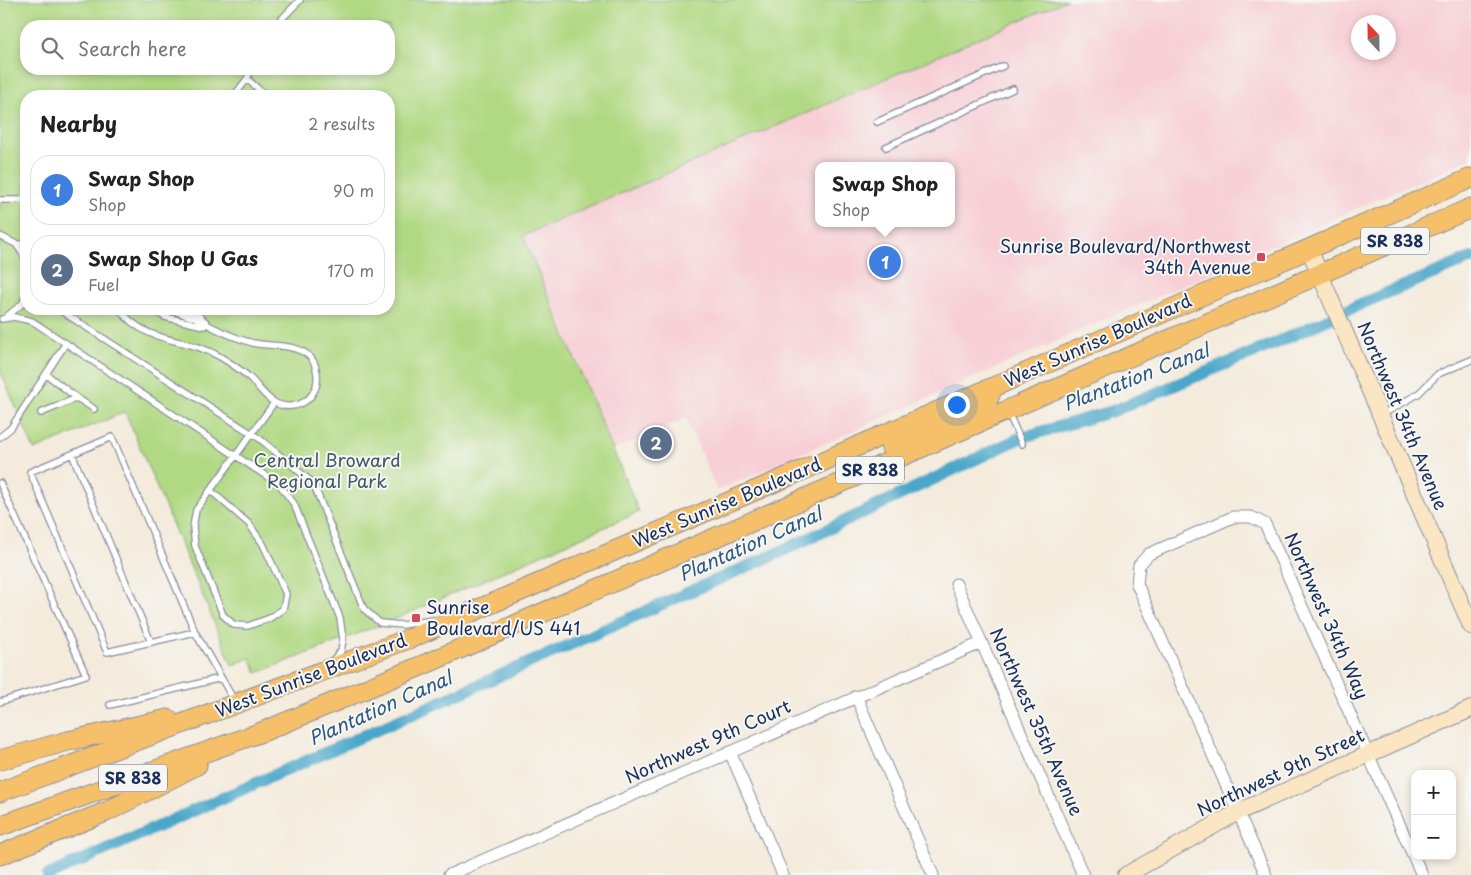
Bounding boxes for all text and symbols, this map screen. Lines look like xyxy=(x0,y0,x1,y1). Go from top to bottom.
north arrow xyxy=(1351,15,1396,60)
search box xyxy=(20,20,395,75)
icon: search xyxy=(38,34,66,62)
text: Search here xyxy=(78,34,187,62)
text: Nearby xyxy=(40,107,117,139)
text: 2 results xyxy=(308,111,375,135)
popup xyxy=(815,162,955,227)
text: Swap Shop xyxy=(88,164,195,192)
text: Swap Shop xyxy=(832,169,938,197)
text: 1 xyxy=(53,178,61,202)
text: 90 m xyxy=(333,178,374,202)
text: Shop xyxy=(88,192,126,216)
text: Shop xyxy=(832,197,870,221)
road number: SR 838 xyxy=(1361,228,1429,255)
place label: Sunrise Boulevard/Northwest 34th Avenue xyxy=(999,232,1251,280)
pin: 1 xyxy=(869,243,901,281)
text: Swap Shop U Gas xyxy=(88,244,258,272)
marker: Sunrise Boulevard/Northwest 34th Avenue xyxy=(1255,251,1267,263)
text: 2 xyxy=(51,258,63,282)
text: 170 m xyxy=(328,258,374,282)
text: Fuel xyxy=(88,272,119,296)
street label: West Sunrise Boulevard xyxy=(999,286,1196,393)
street label: Northwest 34th Avenue xyxy=(1351,317,1455,514)
water label: Plantation Canal xyxy=(1059,334,1215,417)
your location xyxy=(944,392,970,418)
pin: 2 xyxy=(640,424,672,462)
park label: Central Broward Regional Park xyxy=(254,446,400,494)
street label: West Sunrise Boulevard xyxy=(628,450,825,554)
road number: SR 838 xyxy=(836,456,904,484)
water label: Plantation Canal xyxy=(673,498,828,587)
street label: Northwest 34th Way xyxy=(1278,528,1376,703)
place label: Sunrise Boulevard/US 441 xyxy=(426,593,580,641)
marker: Sunrise Boulevard/US 441 xyxy=(410,612,422,624)
street label: Northwest 35th Avenue xyxy=(984,623,1091,820)
street label: West Sunrise Boulevard xyxy=(211,626,410,724)
water label: Plantation Canal xyxy=(303,662,458,751)
street label: Northwest 9th Court xyxy=(620,692,795,789)
street label: Northwest 9th Street xyxy=(1192,721,1369,822)
road number: SR 838 xyxy=(99,764,167,791)
map controls xyxy=(1411,770,1456,860)
button: + xyxy=(1411,770,1456,815)
button: − xyxy=(1411,815,1456,860)

